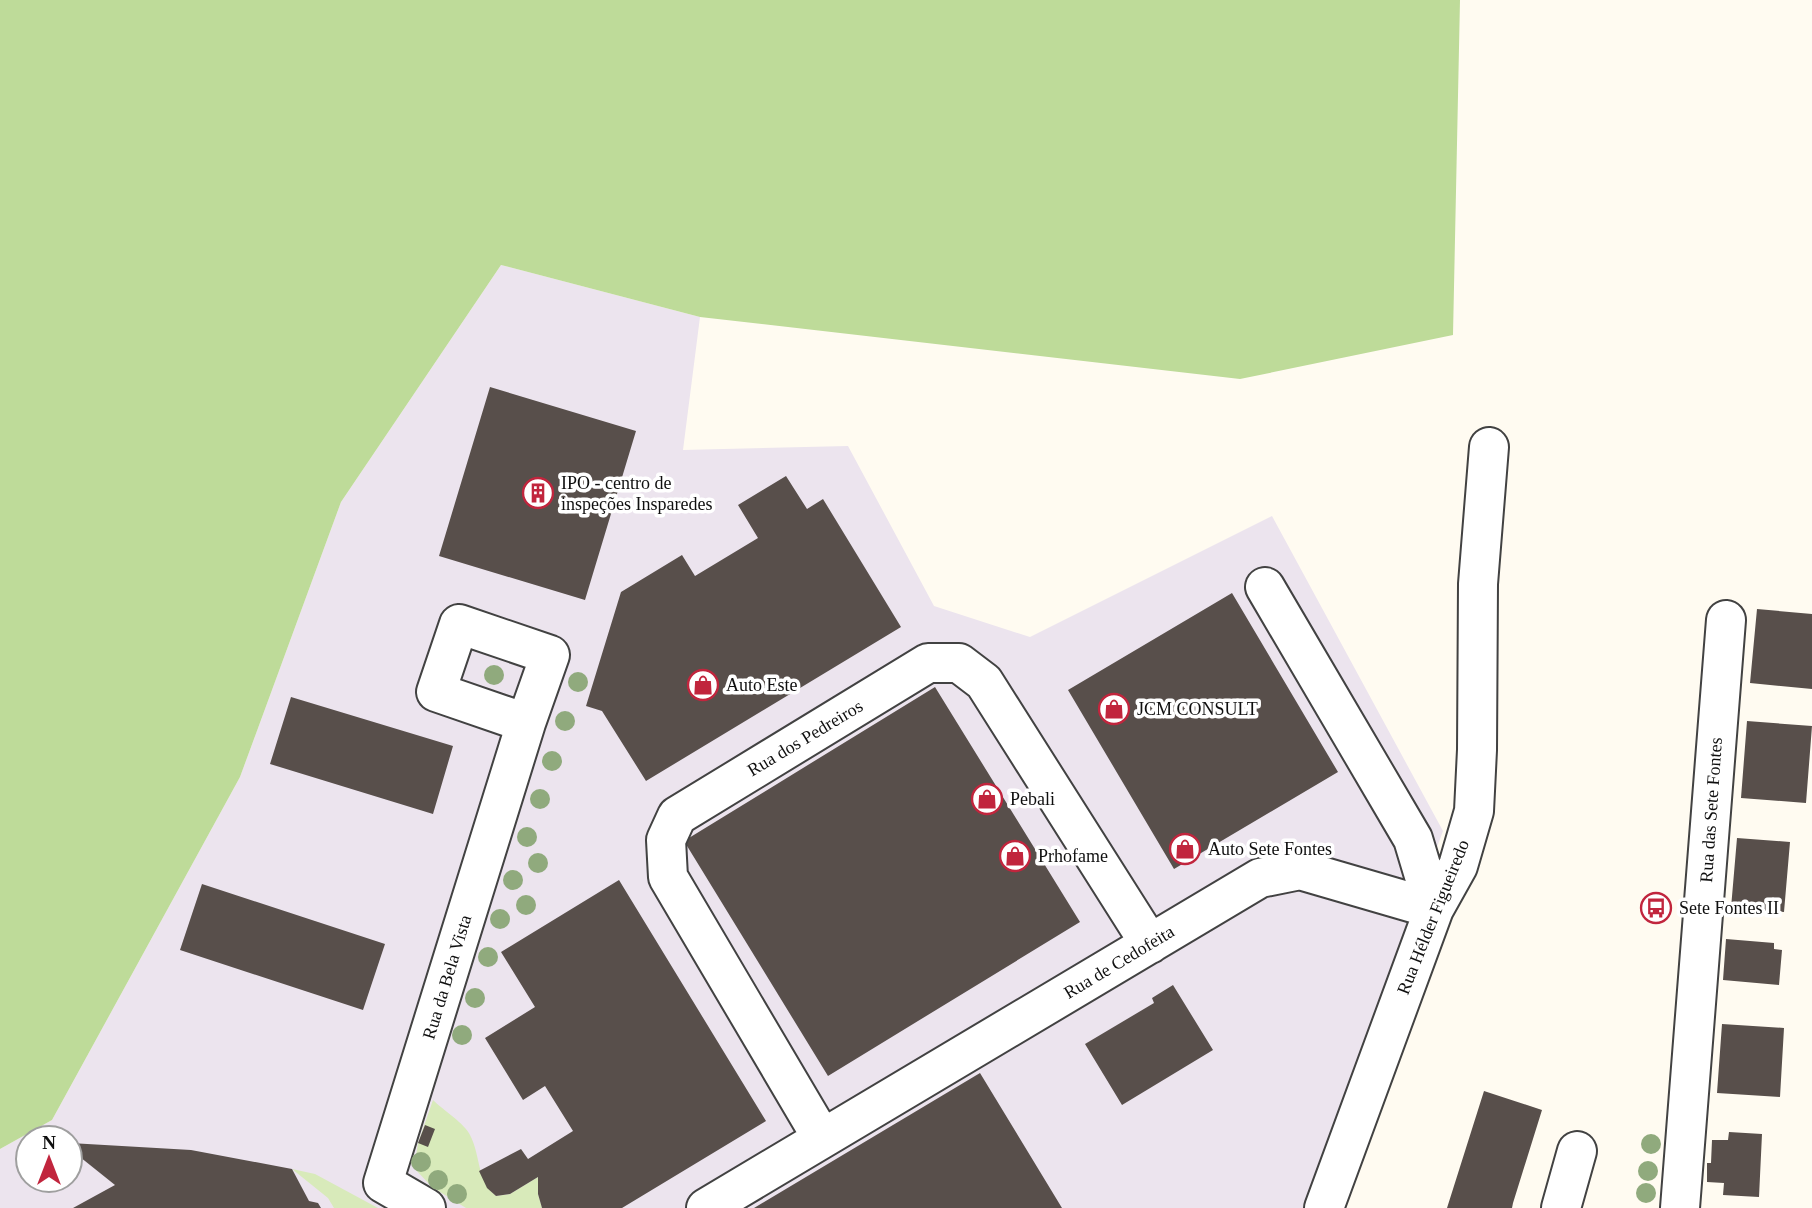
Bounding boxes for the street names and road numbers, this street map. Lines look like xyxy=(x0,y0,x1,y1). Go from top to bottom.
street label: Rua dos Pedreiros xyxy=(744,696,866,780)
street label: Rua das Sete Fontes xyxy=(1696,737,1726,883)
street label: Rua Hélder Figueiredo xyxy=(1393,837,1473,997)
street label: Rua da Bela Vista xyxy=(419,912,475,1042)
street label: Rua de Cedofeita xyxy=(1060,921,1178,1003)

